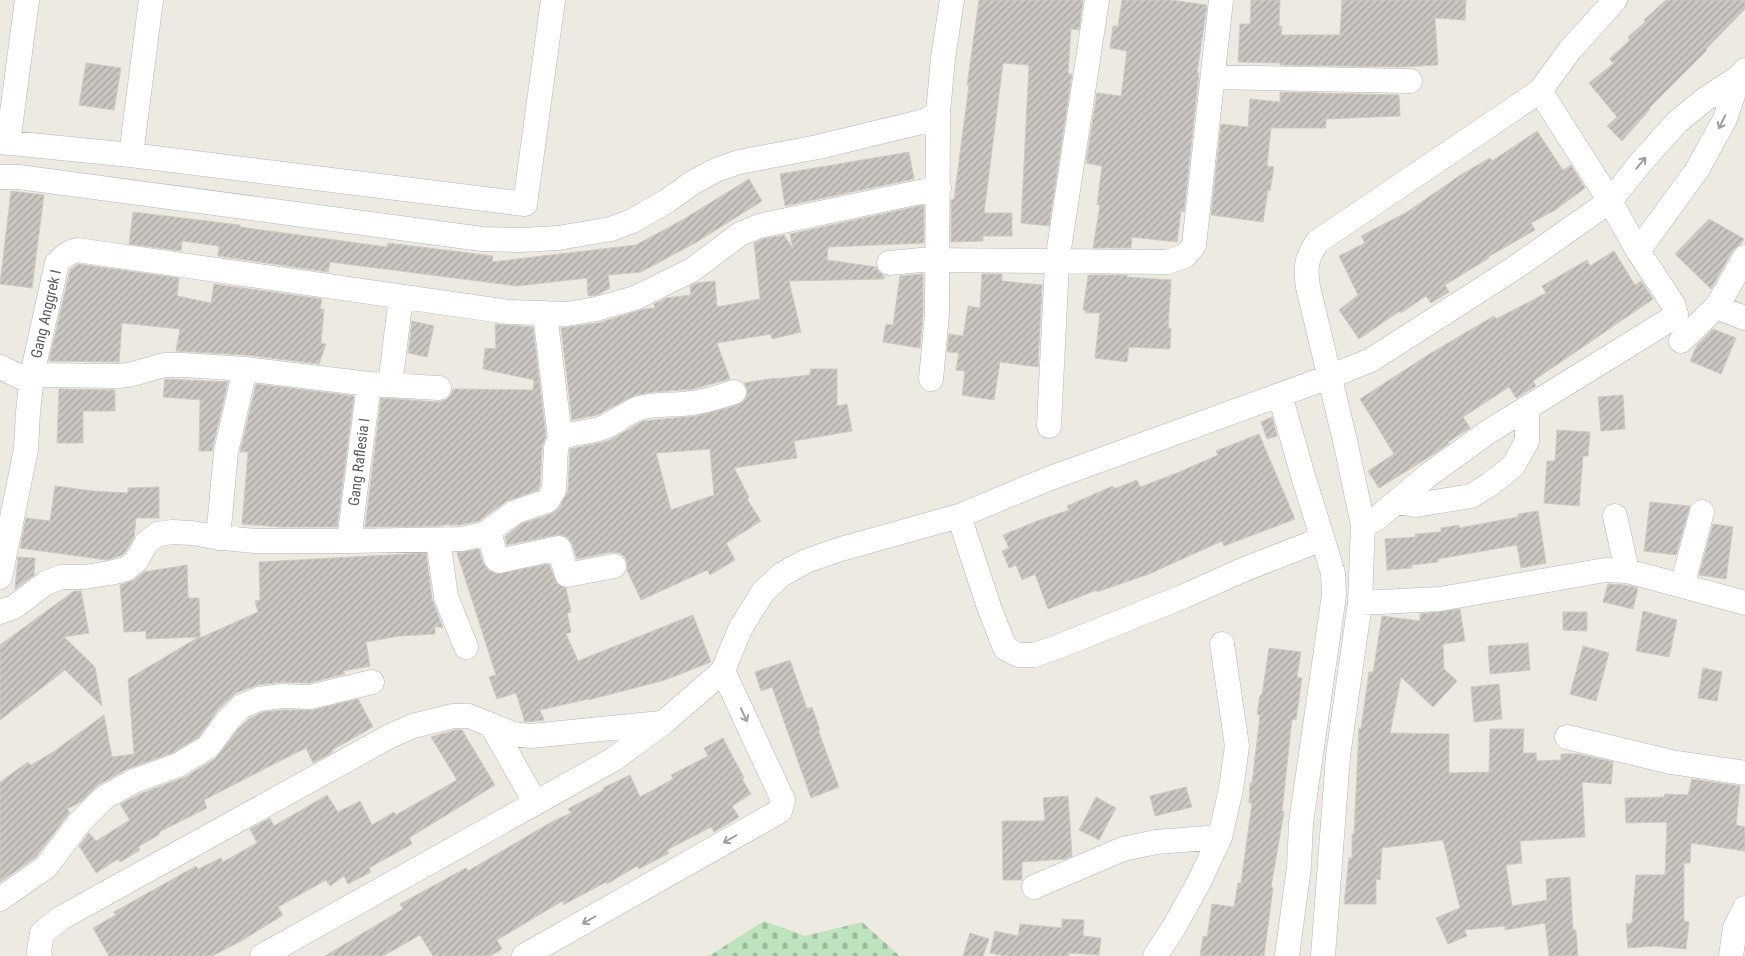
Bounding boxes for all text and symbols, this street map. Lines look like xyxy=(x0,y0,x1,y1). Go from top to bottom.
one-way arrow xyxy=(1717,114,1727,129)
one-way arrow xyxy=(1635,157,1646,170)
street label: Gang Anggrek I xyxy=(27,268,65,360)
street label: Gang Raflesia I xyxy=(345,417,373,507)
one-way arrow xyxy=(740,707,749,722)
one-way arrow xyxy=(723,835,738,845)
one-way arrow xyxy=(582,915,596,925)

